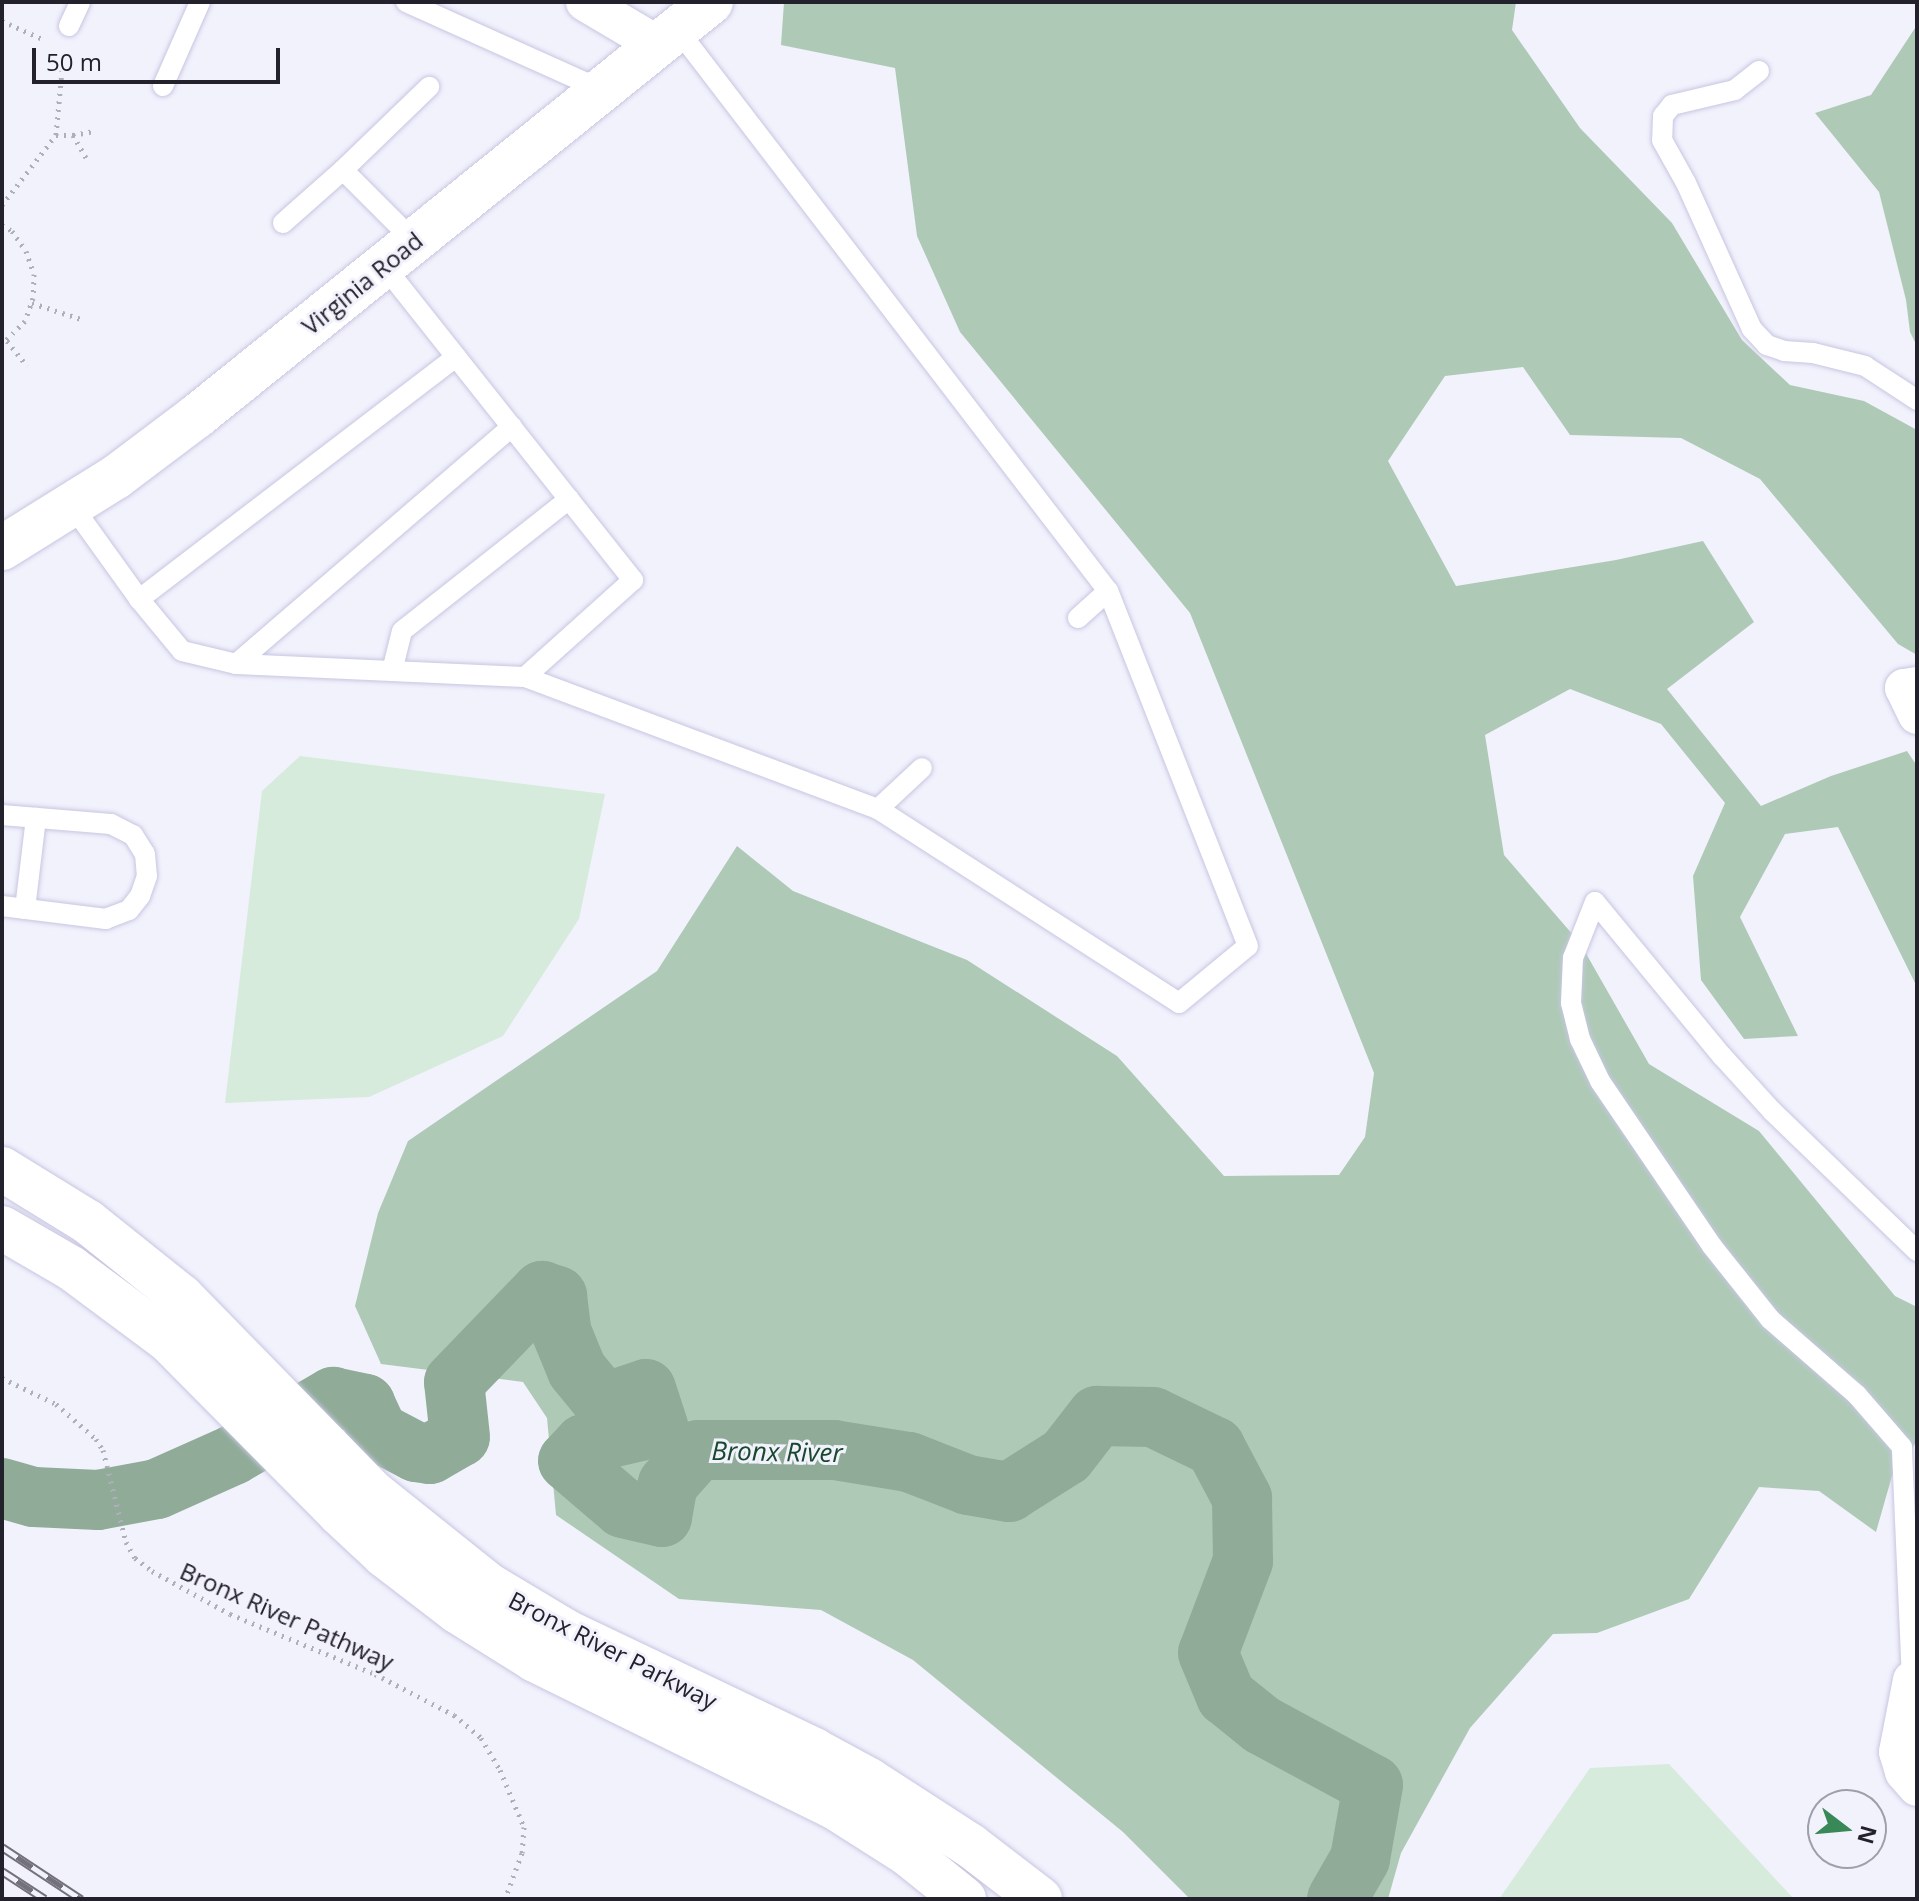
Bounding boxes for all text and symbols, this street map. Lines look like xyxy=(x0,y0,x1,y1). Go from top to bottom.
scale bar xyxy=(36,32,284,82)
text: 50 m xyxy=(46,45,102,78)
street label: Virginia Road xyxy=(296,226,428,340)
water label: Bronx River xyxy=(711,1435,843,1469)
street label: Bronx River Pathway xyxy=(176,1556,398,1676)
street label: Bronx River Parkway xyxy=(504,1585,722,1715)
north arrow xyxy=(1807,1789,1887,1869)
text: N xyxy=(1851,1822,1885,1848)

